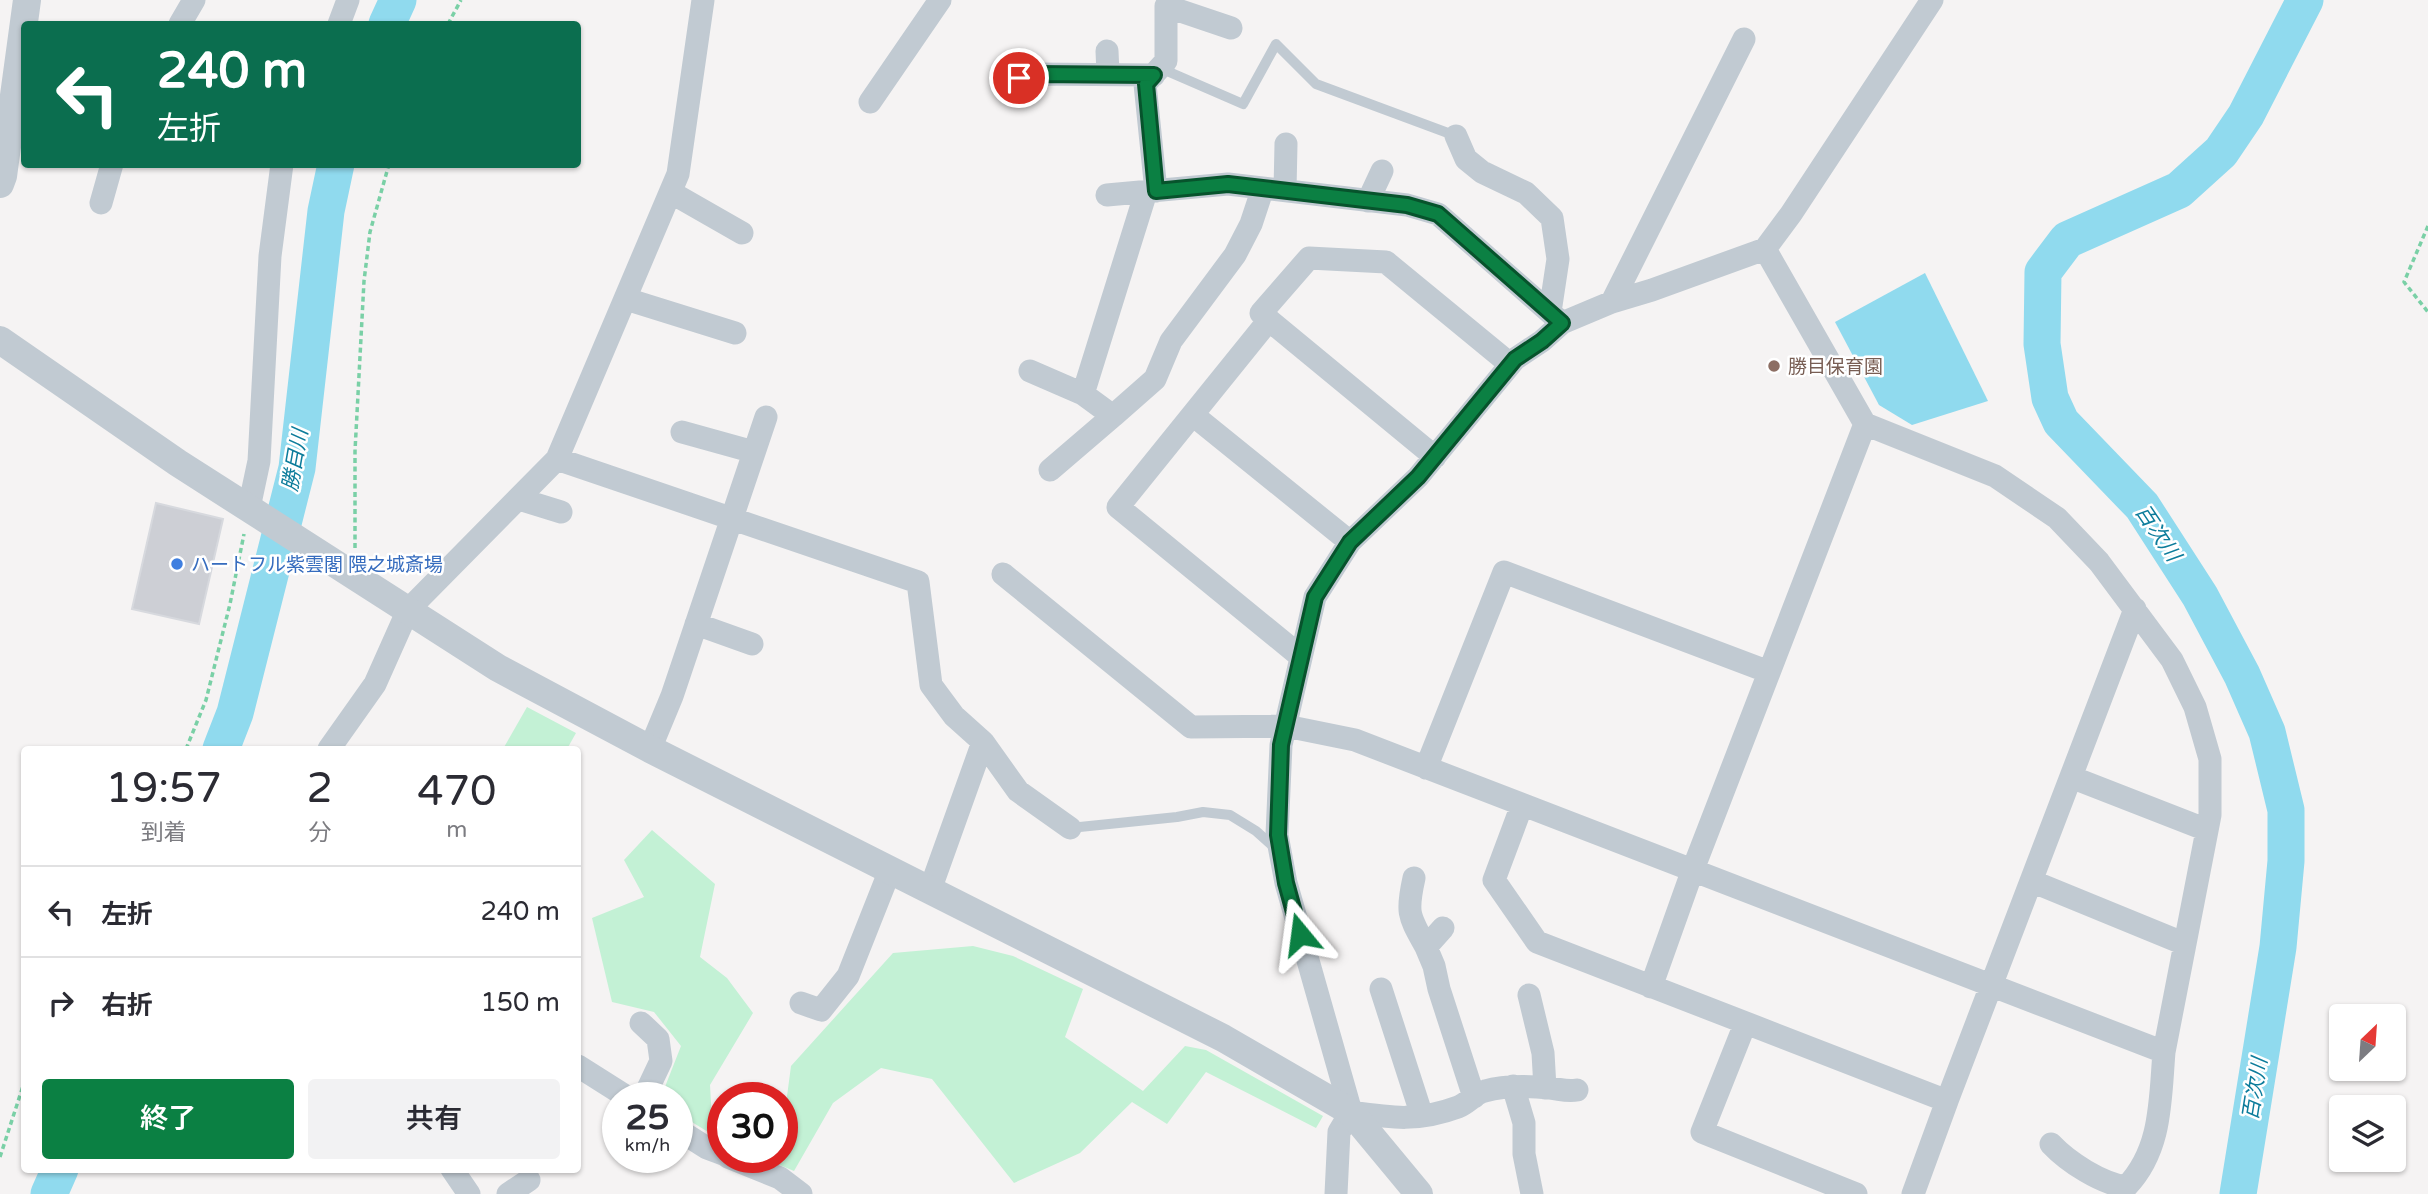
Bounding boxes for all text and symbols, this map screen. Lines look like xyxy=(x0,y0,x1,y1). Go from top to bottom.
text: 240 m xyxy=(157,42,307,101)
pin xyxy=(989,48,1049,108)
icon: left xyxy=(42,49,133,140)
icon: arrive xyxy=(1000,59,1038,97)
text: 左折 xyxy=(157,110,221,148)
place label: 勝目保育園 xyxy=(1788,356,1883,378)
marker: 勝目保育園 xyxy=(1766,358,1782,374)
water label: 勝目川 xyxy=(278,425,314,493)
water label: 百次川 xyxy=(2130,500,2187,568)
place label: ハートフル紫雲閣 隈之城斎場 xyxy=(191,554,443,576)
marker: ハートフル紫雲閣 隈之城斎場 xyxy=(169,556,185,572)
text: 19:57 xyxy=(106,763,222,814)
text: 2 xyxy=(306,763,333,814)
text: 470 xyxy=(417,766,496,817)
text: m xyxy=(446,816,467,844)
text: 到着 xyxy=(141,819,187,847)
text: 分 xyxy=(308,819,331,847)
icon: left xyxy=(42,893,80,931)
text: 240 m xyxy=(480,896,560,927)
position arrow xyxy=(1263,897,1337,971)
text: 左折 xyxy=(101,899,153,930)
icon: right xyxy=(42,984,80,1022)
text: 150 m xyxy=(480,987,560,1018)
text: 右折 xyxy=(101,990,153,1021)
north arrow xyxy=(2329,1004,2406,1082)
map controls xyxy=(2329,1004,2406,1172)
water label: 百次川 xyxy=(2238,1054,2273,1122)
button: 終了 xyxy=(42,1079,294,1159)
button: 共有 xyxy=(308,1079,560,1159)
speed limit sign: 30 xyxy=(707,1082,798,1173)
button: layers xyxy=(2329,1095,2406,1172)
text: 25 xyxy=(626,1097,669,1139)
text: km/h xyxy=(625,1134,670,1156)

